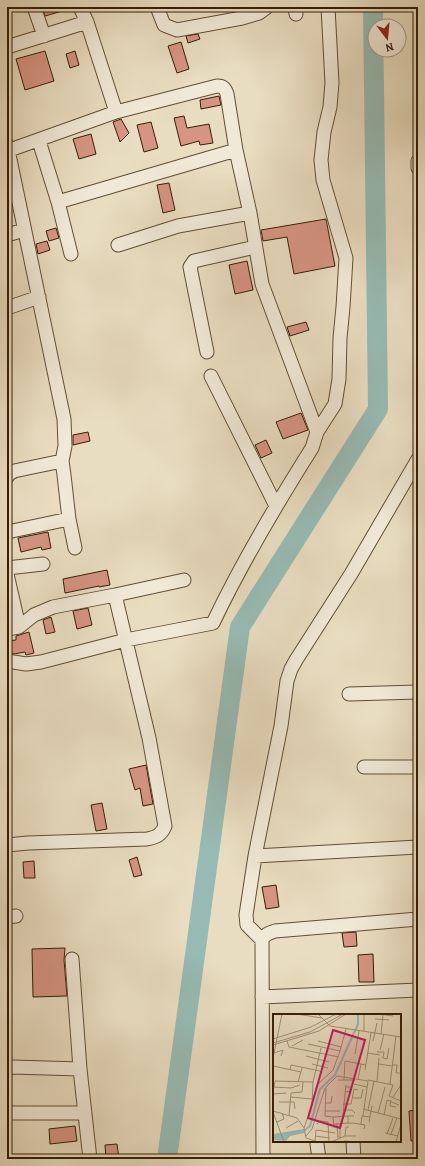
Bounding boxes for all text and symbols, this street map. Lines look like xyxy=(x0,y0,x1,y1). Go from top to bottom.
north arrow xyxy=(367,18,407,58)
text: N xyxy=(384,39,396,55)
inset map xyxy=(273,1014,401,1142)

